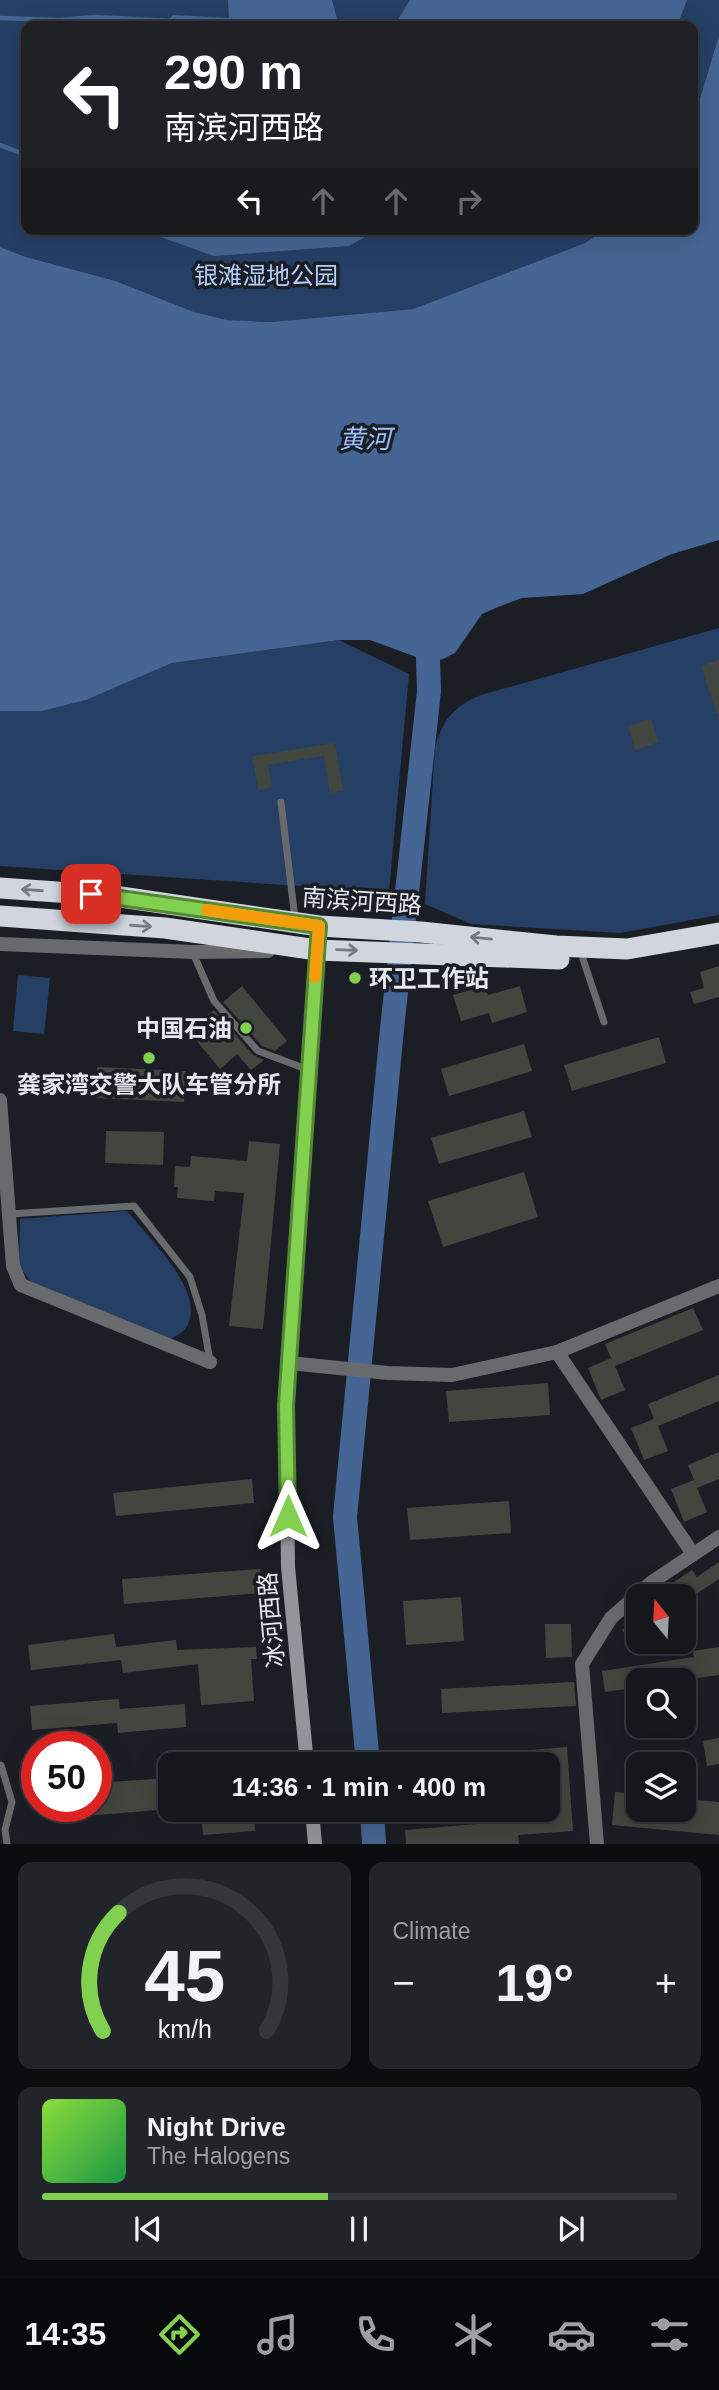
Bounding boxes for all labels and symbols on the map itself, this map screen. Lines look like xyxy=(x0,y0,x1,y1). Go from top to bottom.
park label: 银滩湿地公园 xyxy=(194,262,338,289)
water label: 黄河 xyxy=(339,424,396,454)
pin xyxy=(61,864,121,924)
street label: 南滨河西路 xyxy=(301,883,423,919)
one-way arrow xyxy=(21,884,44,897)
one-way arrow xyxy=(130,920,152,933)
one-way arrow xyxy=(470,931,493,944)
one-way arrow xyxy=(335,944,358,957)
place label: 环卫工作站 xyxy=(369,965,489,992)
marker: 环卫工作站 xyxy=(347,970,363,986)
place label: 中国石油 xyxy=(136,1015,232,1042)
marker: 中国石油 xyxy=(238,1020,254,1036)
marker: 龚家湾交警大队车管分所 xyxy=(141,1050,157,1066)
place label: 龚家湾交警大队车管分所 xyxy=(17,1071,281,1098)
position arrow xyxy=(251,1479,325,1553)
street label: 冰河西路 xyxy=(253,1571,289,1669)
north arrow xyxy=(626,1584,696,1654)
speed limit sign: 50 xyxy=(21,1731,112,1822)

